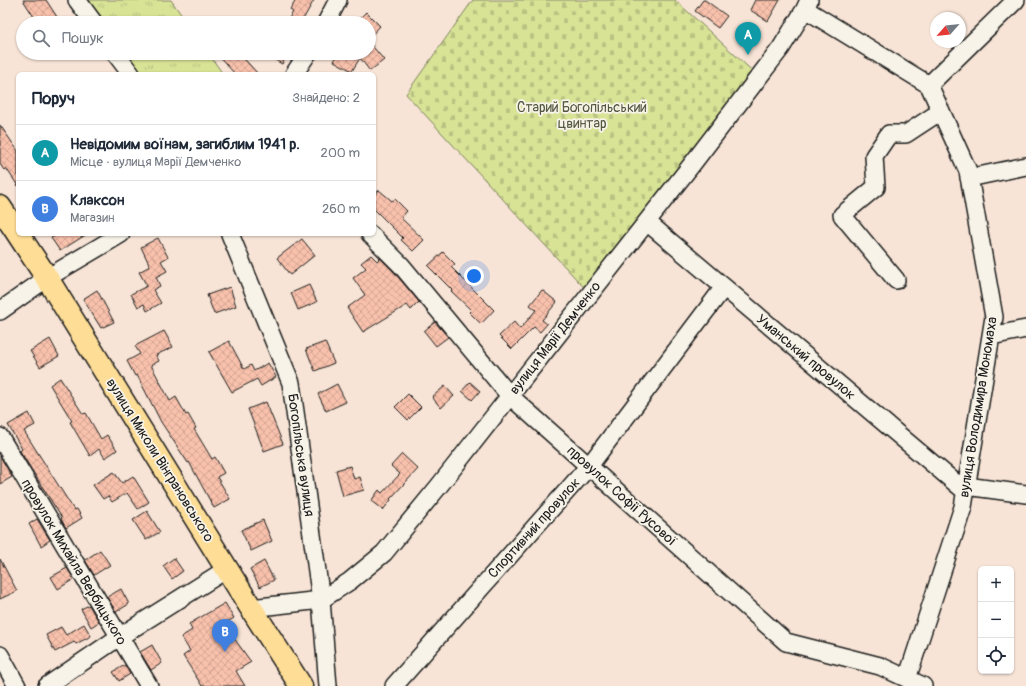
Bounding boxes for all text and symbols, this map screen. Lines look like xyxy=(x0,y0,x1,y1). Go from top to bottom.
north arrow xyxy=(930,12,966,48)
search box xyxy=(16,16,376,60)
pin: A xyxy=(735,22,761,55)
icon: search xyxy=(30,27,52,49)
text: Пошук xyxy=(62,29,104,48)
text: Поруч xyxy=(32,88,75,109)
text: Знайдено: 2 xyxy=(292,90,360,106)
park label: Старий Богопільський цвинтар xyxy=(517,99,647,132)
text: Невідомим воїнам, загиблим 1941 р. xyxy=(70,135,300,154)
text: A xyxy=(41,145,49,161)
text: 200 m xyxy=(321,145,360,161)
text: Місце · вулиця Марії Демченко xyxy=(70,154,241,170)
text: Клаксон xyxy=(70,191,124,210)
text: B xyxy=(41,201,49,217)
text: 260 m xyxy=(322,201,360,217)
text: Магазин xyxy=(70,210,114,226)
your location xyxy=(464,266,484,286)
street label: вулиця Марії Демченко xyxy=(506,278,605,398)
street label: Уманський провулок xyxy=(753,311,859,403)
street label: вулиця Володимира Мономаха xyxy=(955,315,1001,499)
street label: вулиця Миколи Вінграновського xyxy=(102,375,218,545)
street label: Богопільська вулиця xyxy=(284,393,318,517)
street label: провулок Софії Русової xyxy=(563,442,681,550)
street label: Спортивний провулок xyxy=(484,474,584,582)
street label: провулок Михайла Вербицького xyxy=(18,476,131,649)
map controls xyxy=(978,566,1014,674)
button: + xyxy=(978,566,1014,602)
button: − xyxy=(978,602,1014,638)
pin: B xyxy=(212,619,238,652)
button: locate xyxy=(978,638,1014,674)

